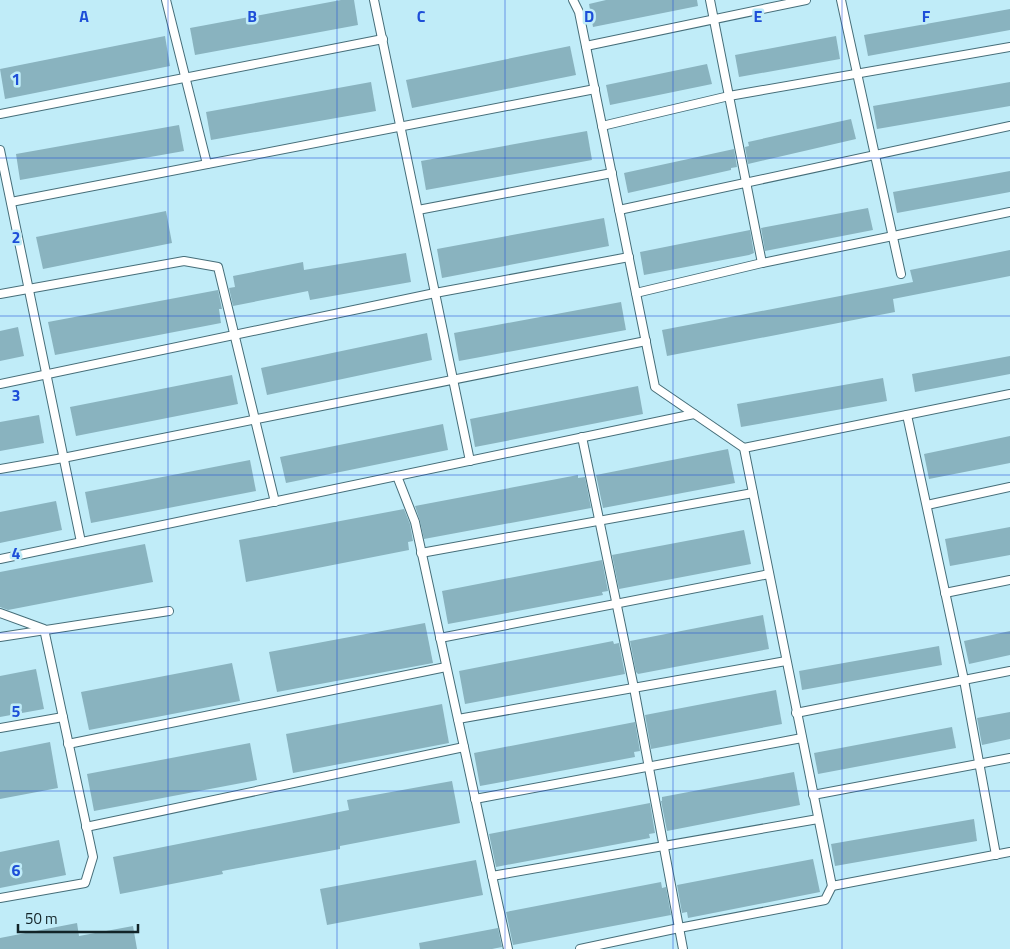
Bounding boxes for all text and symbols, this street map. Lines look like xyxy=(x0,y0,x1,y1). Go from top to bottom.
text: A xyxy=(79,4,89,28)
text: B xyxy=(247,4,257,28)
text: C xyxy=(417,4,426,28)
text: D xyxy=(584,4,594,28)
text: E xyxy=(754,4,763,28)
text: F xyxy=(922,4,931,28)
text: 1 xyxy=(12,67,20,91)
text: 2 xyxy=(12,225,20,249)
text: 3 xyxy=(12,383,20,407)
text: 4 xyxy=(12,541,21,565)
text: 5 xyxy=(12,699,21,723)
text: 6 xyxy=(12,858,21,882)
scale bar xyxy=(18,902,138,934)
text: 50 m xyxy=(25,907,58,930)

